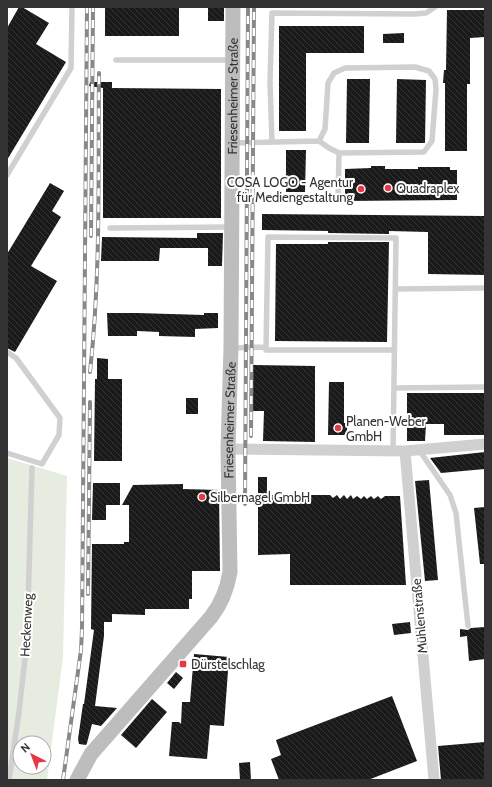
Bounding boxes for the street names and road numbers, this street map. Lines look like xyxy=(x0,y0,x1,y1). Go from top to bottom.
street label: Friesenheimer Straße xyxy=(224,37,241,155)
street label: Friesenheimer Straße xyxy=(220,361,239,479)
street label: Mühlenstraße xyxy=(408,577,430,654)
street label: Heckenweg xyxy=(16,592,36,657)

